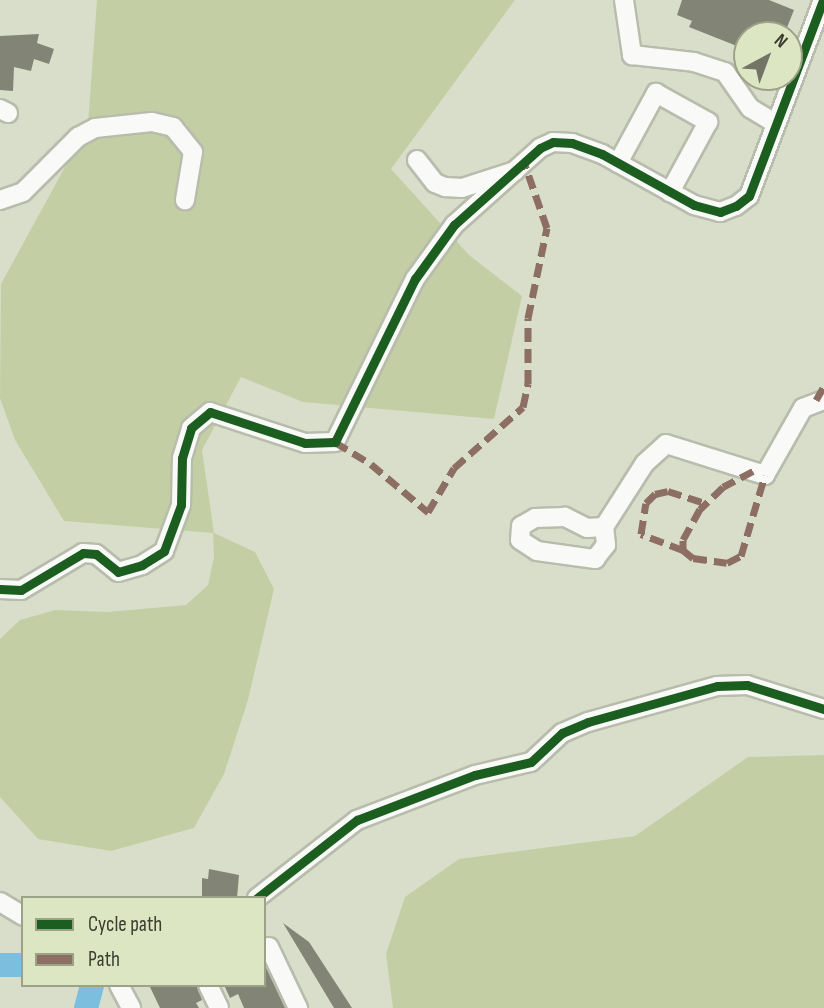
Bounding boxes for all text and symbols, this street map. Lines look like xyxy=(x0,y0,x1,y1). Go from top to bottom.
north arrow xyxy=(733,21,803,91)
text: N xyxy=(769,29,792,53)
legend xyxy=(21,896,266,987)
text: Cycle path xyxy=(88,912,162,937)
text: Path xyxy=(88,947,120,972)

